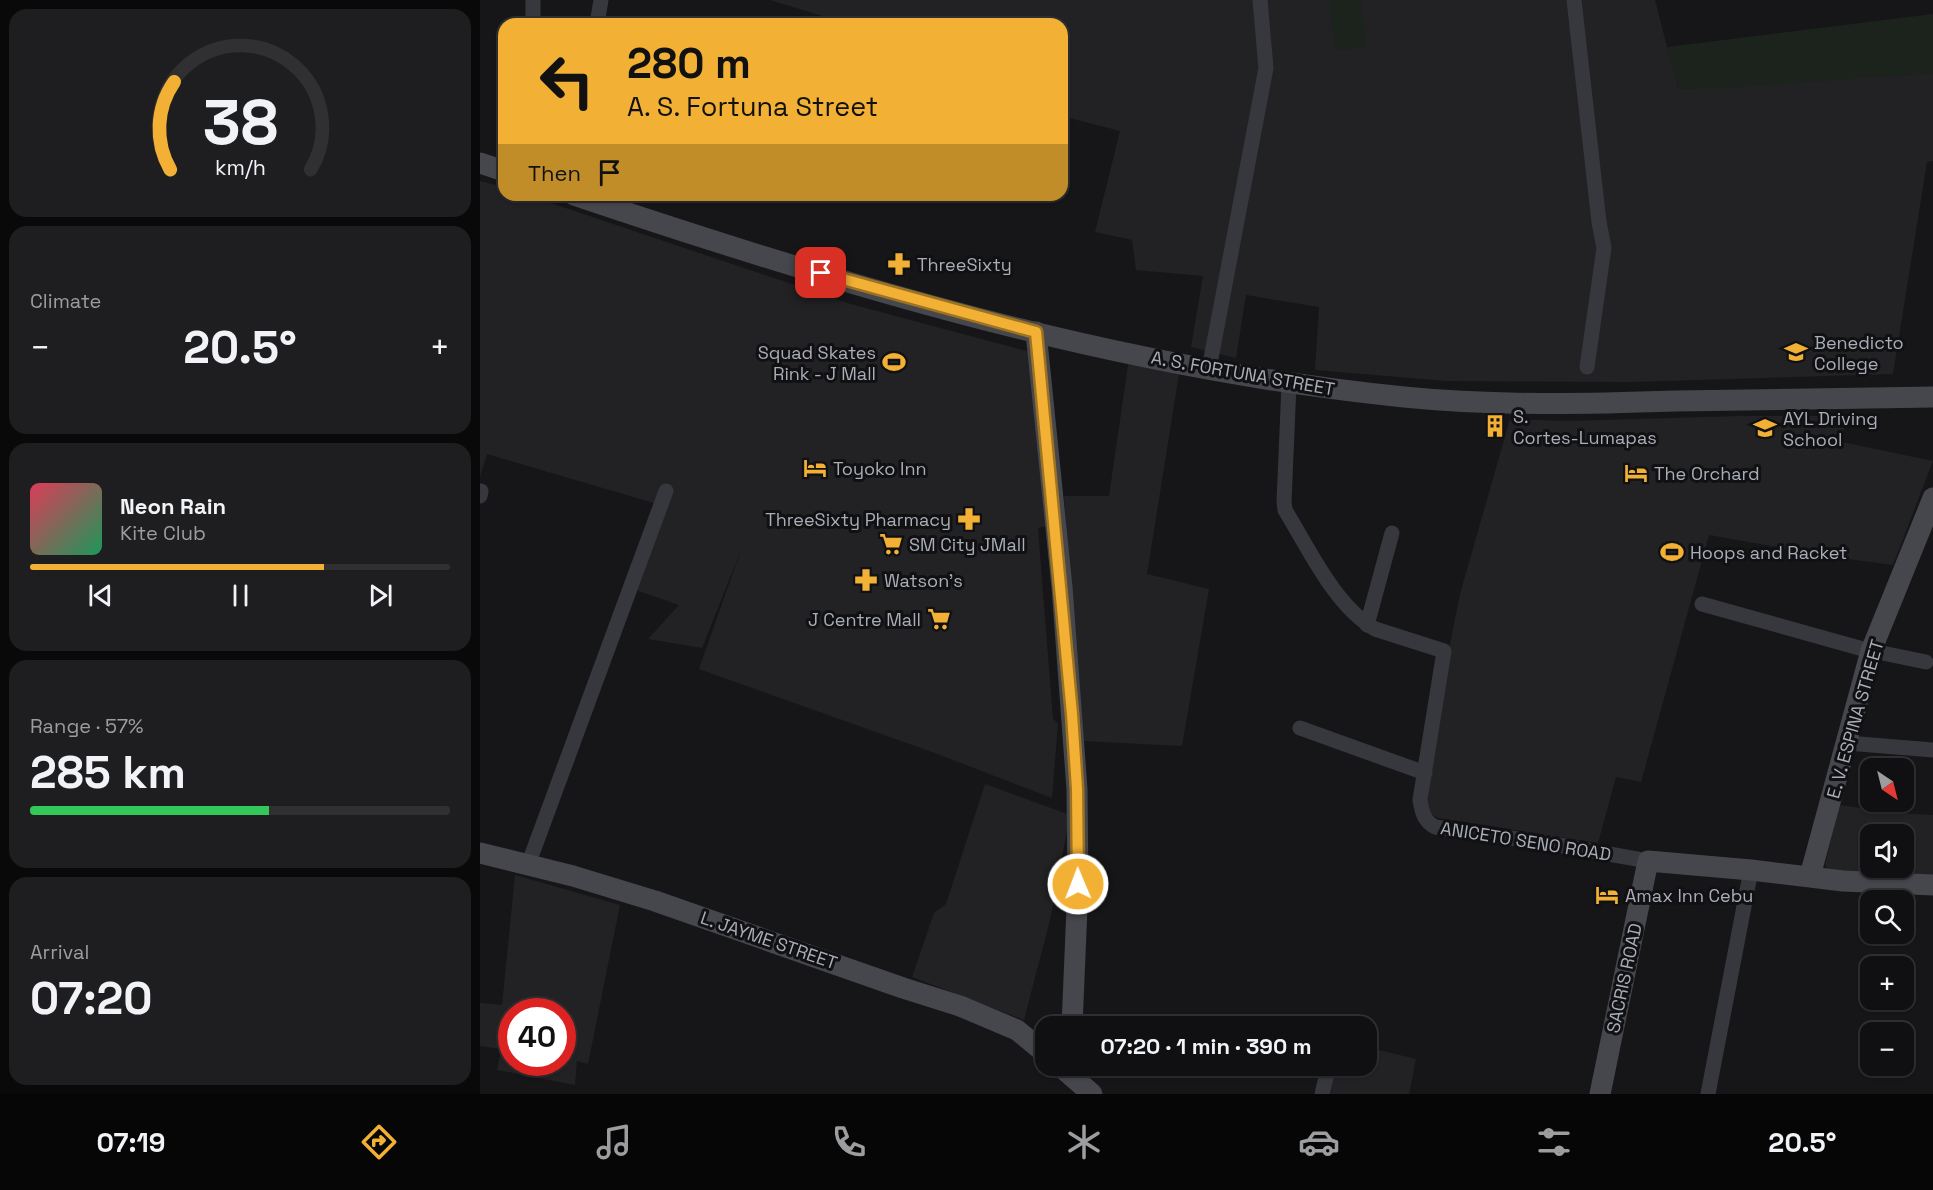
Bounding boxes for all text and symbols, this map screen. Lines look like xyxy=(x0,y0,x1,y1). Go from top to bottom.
text: 280 m xyxy=(627,37,751,90)
icon: left xyxy=(528,42,606,120)
text: 38 xyxy=(202,83,278,162)
text: A. S. Fortuna Street xyxy=(627,89,878,124)
text: km/h xyxy=(214,154,266,181)
icon: arrive xyxy=(593,156,626,189)
text: Then xyxy=(528,159,581,187)
pin xyxy=(795,247,846,298)
pharmacy icon: ThreeSixty xyxy=(886,251,912,277)
place label: ThreeSixty xyxy=(917,253,1012,276)
icon: arrive xyxy=(804,256,837,289)
text: Climate xyxy=(30,288,101,314)
text: 20.5° xyxy=(183,319,297,376)
text: − xyxy=(30,327,50,369)
text: + xyxy=(430,327,450,369)
place label: Benedicto College xyxy=(1814,331,1904,375)
school or university icon: Benedicto College xyxy=(1783,339,1809,365)
place label: Squad Skates Rink - J Mall xyxy=(758,341,876,385)
street label: A. S. FORTUNA STREET xyxy=(1149,346,1337,401)
sports icon: Squad Skates Rink - J Mall xyxy=(881,349,907,375)
place label: S. Cortes-Lumapas xyxy=(1513,405,1657,449)
place label: AYL Driving School xyxy=(1783,407,1878,451)
building icon: S. Cortes-Lumapas xyxy=(1482,413,1508,439)
school or university icon: AYL Driving School xyxy=(1752,415,1778,441)
hotel icon: Toyoko Inn xyxy=(802,455,828,481)
place label: Toyoko Inn xyxy=(833,457,926,480)
hotel icon: The Orchard xyxy=(1623,460,1649,486)
place label: The Orchard xyxy=(1654,462,1760,485)
text: Neon Rain xyxy=(120,492,226,520)
pharmacy icon: ThreeSixty Pharmacy xyxy=(956,506,982,532)
place label: ThreeSixty Pharmacy xyxy=(765,508,951,531)
text: Kite Club xyxy=(120,520,206,546)
supermarket icon: SM City JMall xyxy=(878,531,904,557)
place label: SM City JMall xyxy=(909,533,1026,556)
sports icon: Hoops and Racket xyxy=(1659,539,1685,565)
place label: Hoops and Racket xyxy=(1690,541,1847,564)
pharmacy icon: Watson's xyxy=(853,567,879,593)
place label: Watson's xyxy=(884,569,963,592)
icon: previous xyxy=(84,579,117,612)
icon: pause xyxy=(224,579,257,612)
icon: next xyxy=(364,579,397,612)
supermarket icon: J Centre Mall xyxy=(926,606,952,632)
place label: J Centre Mall xyxy=(808,608,921,631)
street label: E. V. ESPINA STREET xyxy=(1821,637,1889,801)
text: Range · 57% xyxy=(30,713,144,739)
text: 285 km xyxy=(30,744,186,801)
north arrow xyxy=(1860,758,1914,812)
map controls xyxy=(1860,758,1914,1076)
street label: ANICETO SENO ROAD xyxy=(1439,816,1613,866)
button: sound xyxy=(1860,824,1914,878)
position arrow xyxy=(1046,852,1110,916)
hotel icon: Amax Inn Cebu xyxy=(1594,882,1620,908)
place label: Amax Inn Cebu xyxy=(1625,884,1753,907)
button: search xyxy=(1860,890,1914,944)
street label: L. JAYME STREET xyxy=(698,906,841,974)
street label: SACRIS ROAD xyxy=(1601,921,1647,1035)
text: Arrival xyxy=(30,939,89,965)
button: + xyxy=(1860,956,1914,1010)
text: 07:20 xyxy=(30,970,153,1027)
speed limit sign: 40 xyxy=(498,998,576,1076)
button: − xyxy=(1860,1022,1914,1076)
text: 07:20 · 1 min · 390 m xyxy=(1100,1032,1312,1060)
icon: directions xyxy=(358,1121,400,1163)
icon: music xyxy=(593,1121,635,1163)
icon: phone xyxy=(828,1121,870,1163)
icon: climate xyxy=(1063,1121,1105,1163)
icon: car xyxy=(1298,1121,1340,1163)
icon: filters xyxy=(1533,1121,1575,1163)
text: 07:19 xyxy=(97,1125,165,1160)
text: 20.5° xyxy=(1768,1125,1836,1160)

